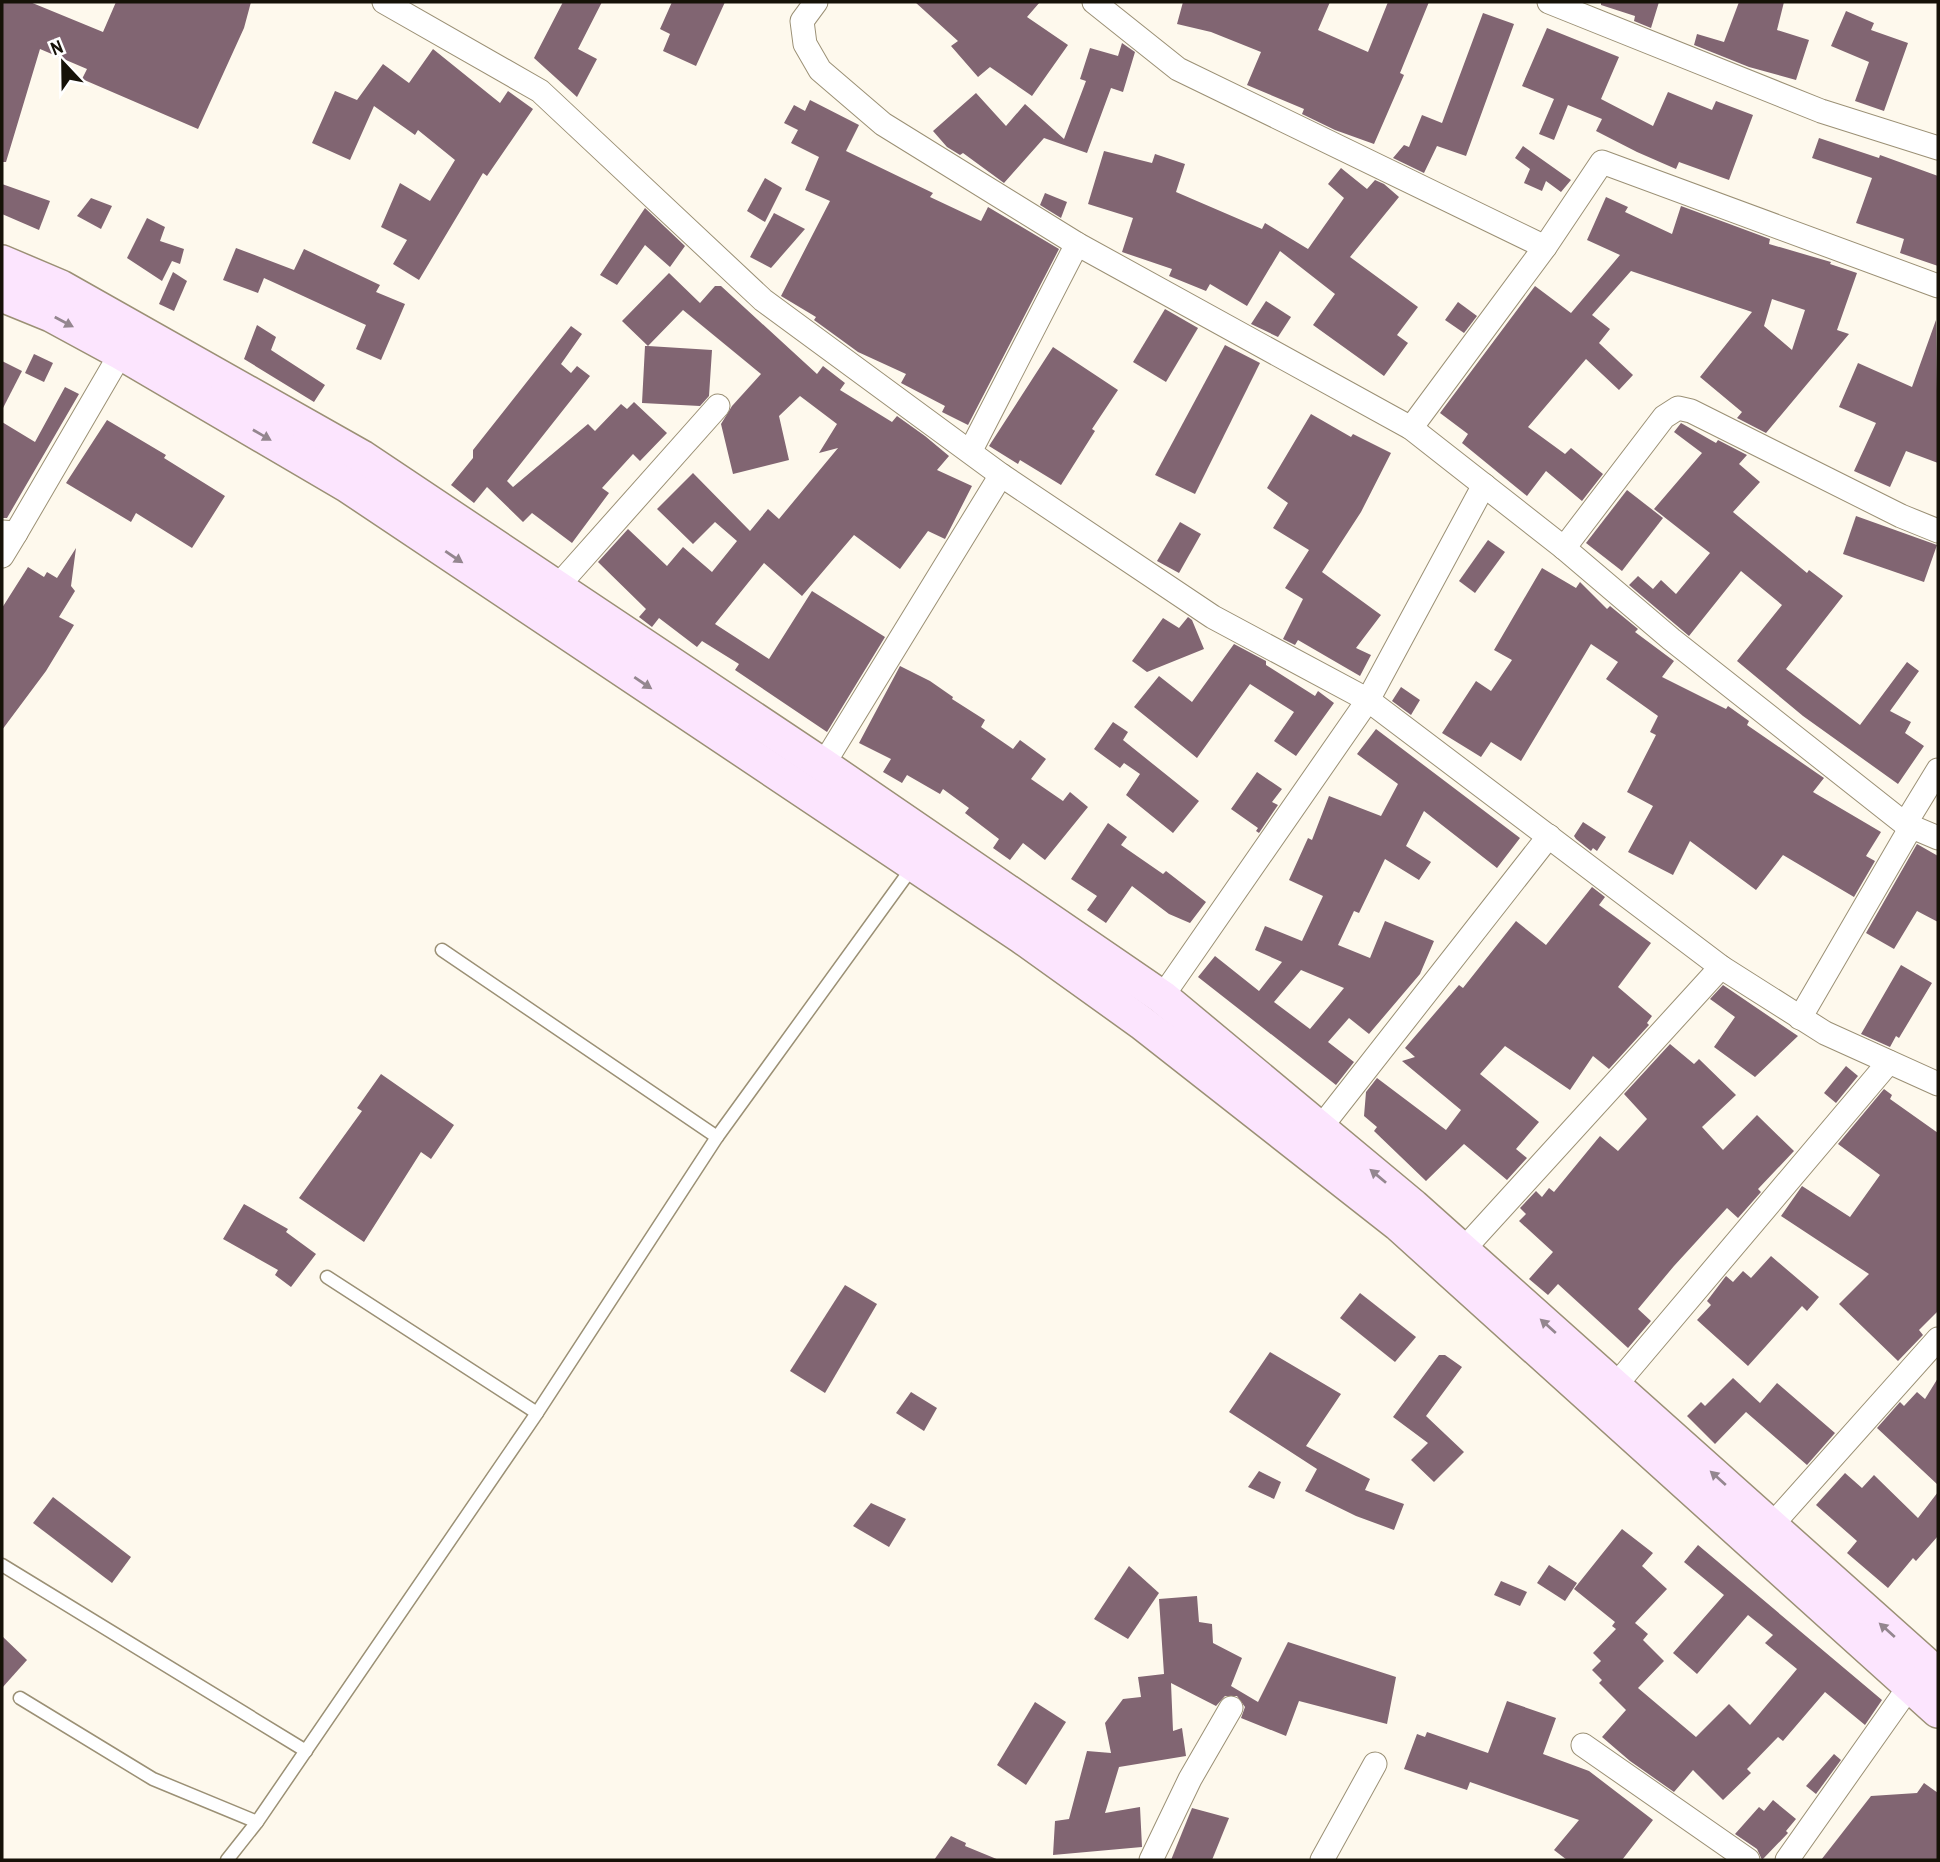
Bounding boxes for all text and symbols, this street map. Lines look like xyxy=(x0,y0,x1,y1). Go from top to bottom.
north arrow xyxy=(28,28,98,98)
text: N xyxy=(47,33,67,61)
one-way arrow xyxy=(54,316,74,328)
one-way arrow xyxy=(252,429,271,441)
one-way arrow xyxy=(444,550,464,563)
one-way arrow xyxy=(634,676,652,690)
one-way arrow xyxy=(1369,1169,1386,1184)
one-way arrow xyxy=(1539,1318,1557,1334)
one-way arrow xyxy=(1709,1470,1727,1486)
one-way arrow xyxy=(1879,1622,1896,1638)

